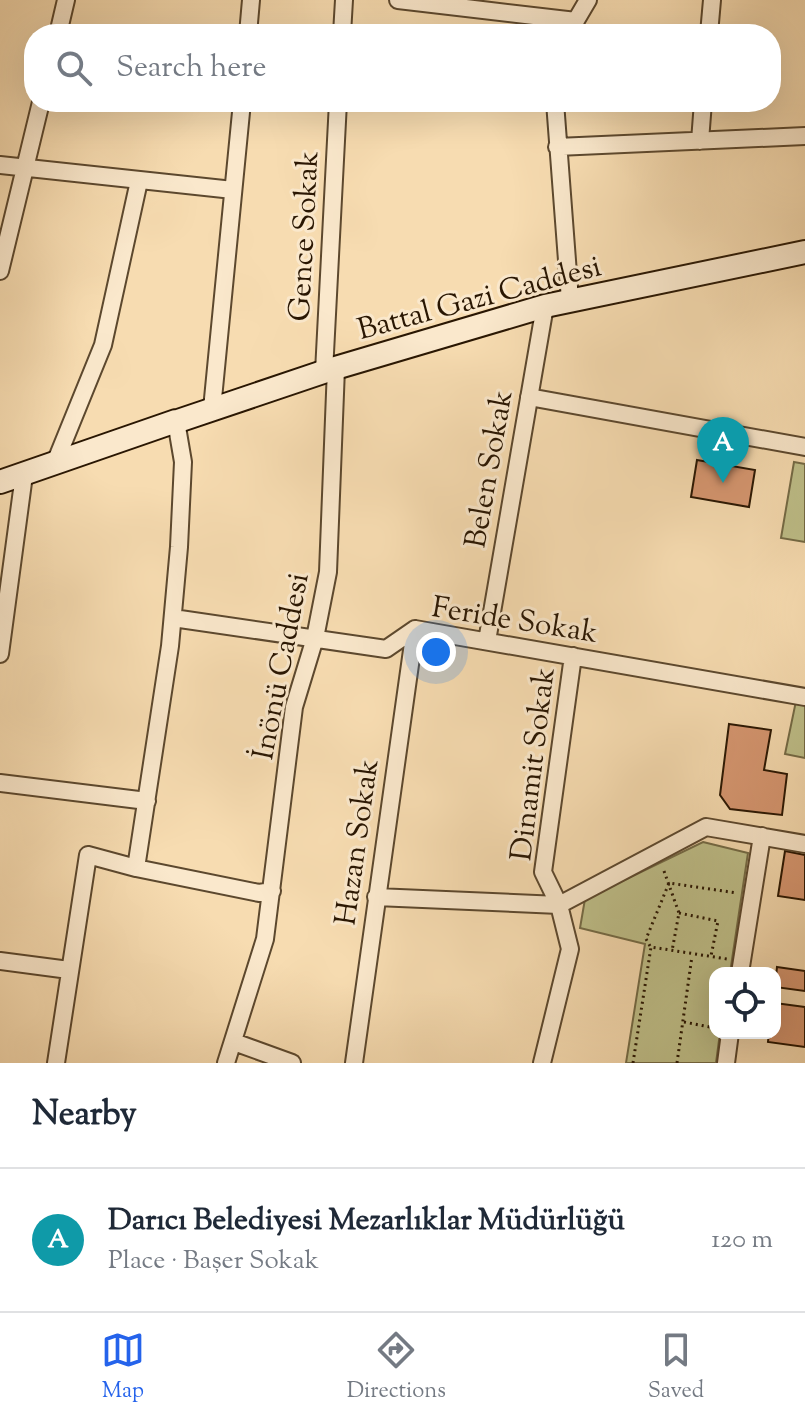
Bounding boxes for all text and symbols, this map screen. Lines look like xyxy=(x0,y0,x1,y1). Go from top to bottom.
search box xyxy=(24,24,781,112)
icon: search xyxy=(52,46,96,90)
text: Search here xyxy=(116,47,266,90)
street label: Gence Sokak xyxy=(280,150,331,322)
street label: Battal Gazi Caddesi xyxy=(353,246,606,353)
street label: Belen Sokak xyxy=(455,387,525,552)
pin: A xyxy=(697,417,749,483)
street label: İnönü Caddesi xyxy=(243,569,322,764)
street label: Feride Sokak xyxy=(429,587,601,656)
your location xyxy=(416,632,456,672)
street label: Dinamit Sokak xyxy=(501,665,568,863)
street label: Hazan Sokak xyxy=(326,756,391,928)
map controls xyxy=(709,967,781,1039)
button: locate xyxy=(709,967,781,1039)
text: Nearby xyxy=(32,1091,137,1140)
text: Darıcı Belediyesi Mezarlıklar Müdürlüğü xyxy=(108,1200,625,1243)
text: A xyxy=(47,1222,69,1259)
text: 120 m xyxy=(711,1222,773,1259)
text: Place · Başer Sokak xyxy=(108,1243,319,1280)
tab: Map xyxy=(101,1328,145,1408)
tab: Directions xyxy=(347,1328,446,1408)
tab: Saved xyxy=(648,1328,704,1408)

